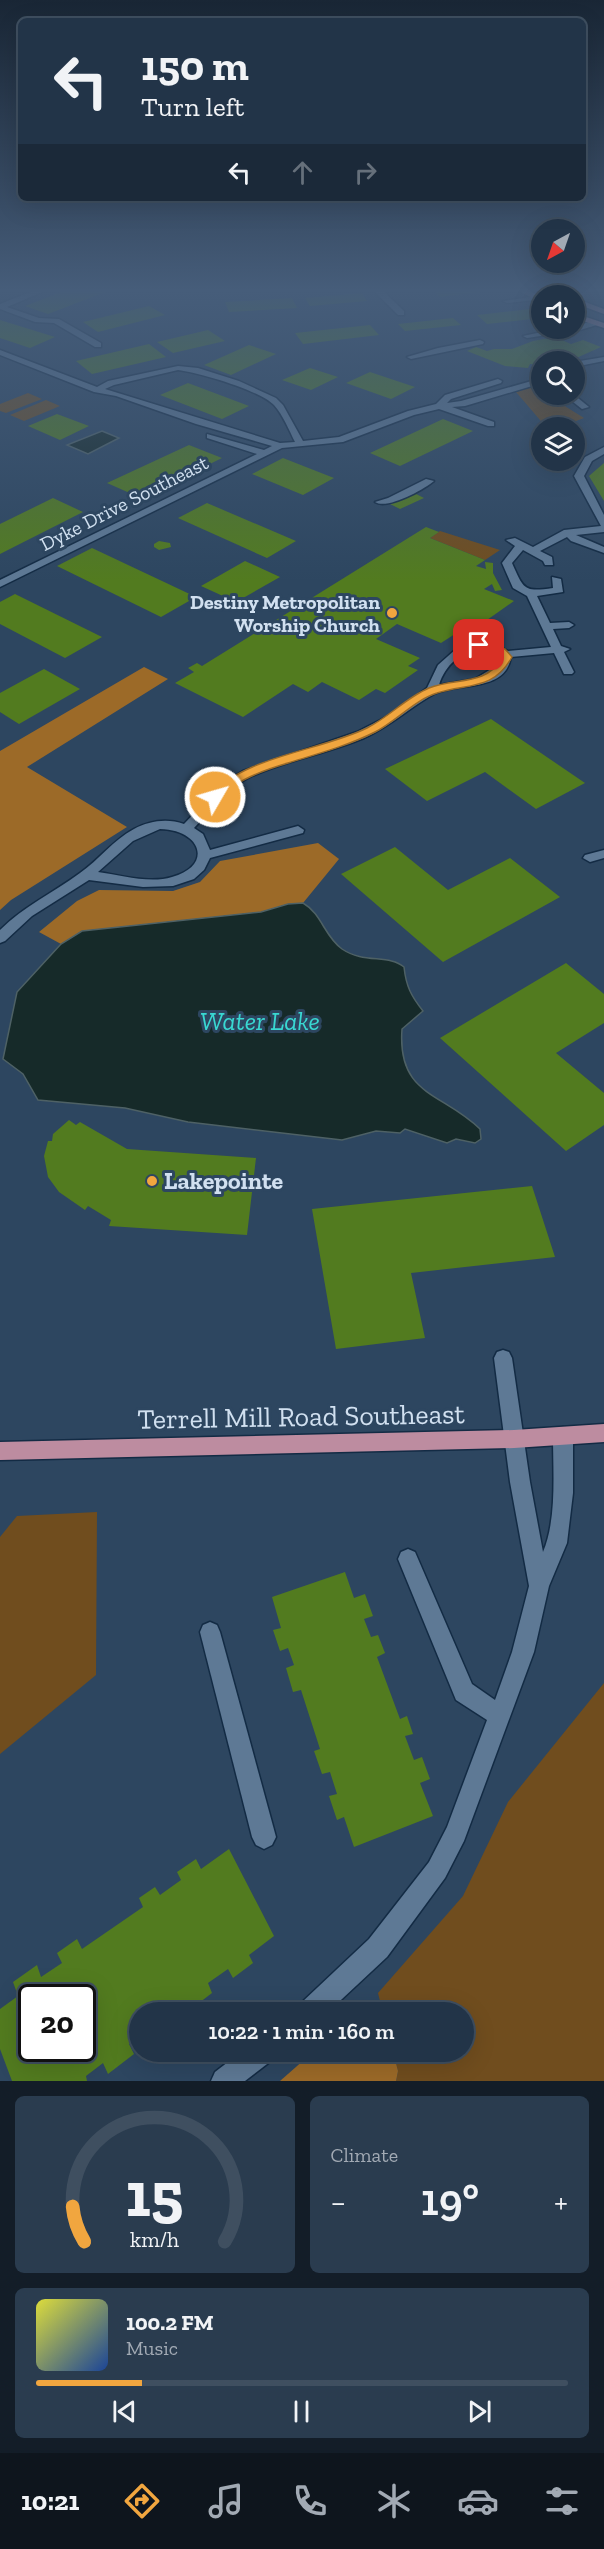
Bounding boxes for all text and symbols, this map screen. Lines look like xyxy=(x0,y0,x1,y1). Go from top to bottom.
text: 150 m xyxy=(141,40,249,91)
icon: left xyxy=(42,42,120,120)
text: Turn left xyxy=(141,91,244,123)
icon: left xyxy=(223,156,256,189)
icon: ahead xyxy=(286,156,319,189)
icon: right xyxy=(349,156,382,189)
north arrow xyxy=(531,219,585,273)
map controls xyxy=(531,219,585,471)
button: sound xyxy=(531,285,585,339)
button: search xyxy=(531,351,585,405)
button: layers xyxy=(531,417,585,471)
street label: Dyke Drive Southeast xyxy=(36,450,213,556)
place label: Destiny Metropolitan Worship Church xyxy=(190,590,380,637)
marker: Destiny Metropolitan Worship Church xyxy=(385,606,399,620)
pin xyxy=(453,619,504,670)
icon: arrive xyxy=(462,628,495,661)
position arrow xyxy=(183,765,247,829)
water label: Water Lake xyxy=(200,1005,320,1037)
place label: Lakepointe xyxy=(164,1166,283,1195)
marker: Lakepointe xyxy=(145,1174,159,1188)
street label: Terrell Mill Road Southeast xyxy=(137,1397,466,1436)
speed limit sign: 20 xyxy=(18,1984,96,2062)
text: 10:22 · 1 min · 160 m xyxy=(208,2018,395,2045)
text: Climate xyxy=(331,2143,398,2167)
text: 15 xyxy=(126,2157,184,2232)
text: 19° xyxy=(421,2173,479,2227)
text: − xyxy=(331,2182,346,2221)
text: + xyxy=(554,2182,568,2221)
text: km/h xyxy=(130,2227,179,2252)
text: 100.2 FM xyxy=(126,2309,213,2336)
text: Music xyxy=(126,2336,178,2360)
icon: previous xyxy=(108,2395,141,2428)
icon: pause xyxy=(285,2395,318,2428)
icon: next xyxy=(463,2395,496,2428)
icon: directions xyxy=(121,2480,163,2522)
icon: music xyxy=(205,2480,247,2522)
icon: phone xyxy=(289,2480,331,2522)
icon: climate xyxy=(373,2480,415,2522)
icon: car xyxy=(457,2480,499,2522)
icon: filters xyxy=(541,2480,583,2522)
text: 10:21 xyxy=(21,2485,80,2517)

